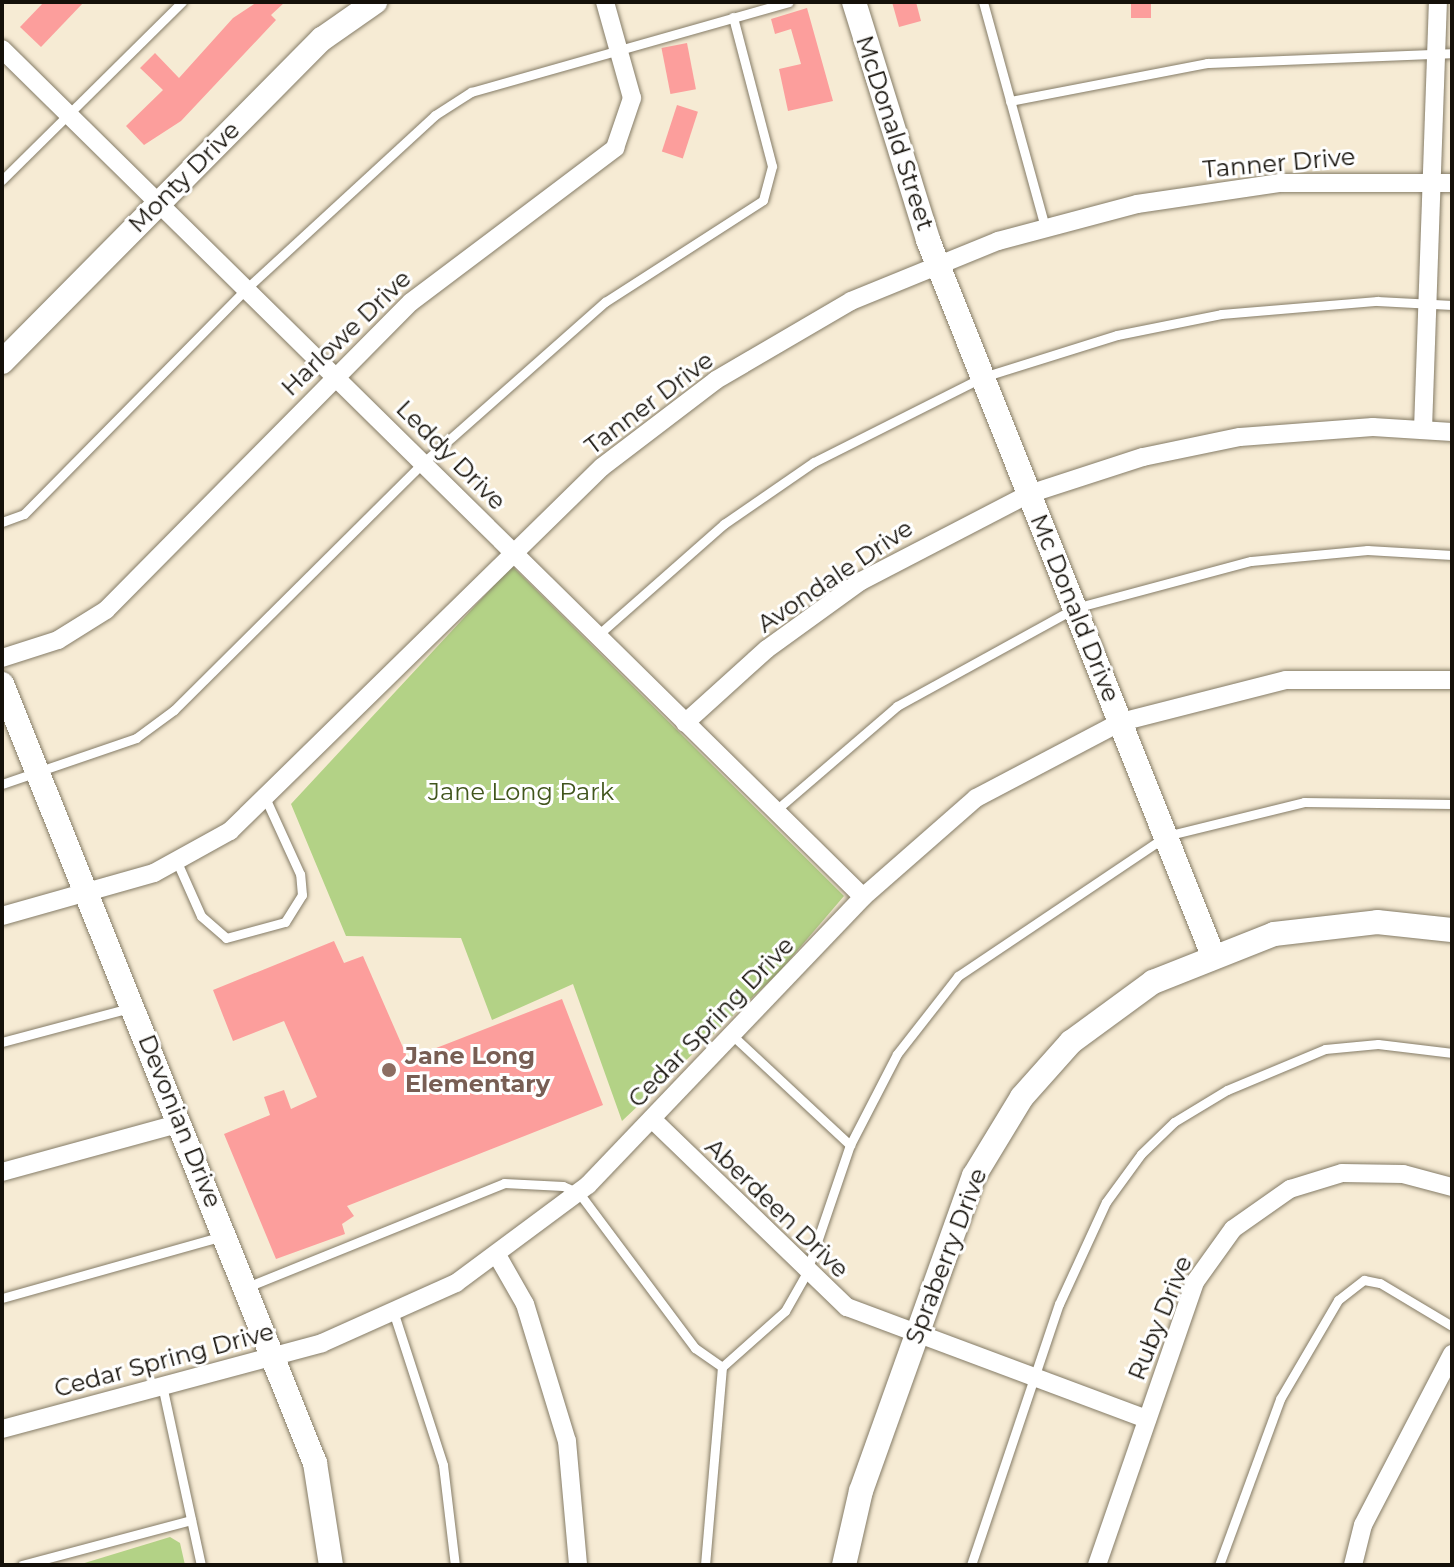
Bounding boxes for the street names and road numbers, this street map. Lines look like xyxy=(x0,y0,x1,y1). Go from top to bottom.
street label: McDonald Street xyxy=(850,32,940,234)
street label: Monty Drive xyxy=(122,115,246,239)
street label: Tanner Drive xyxy=(1202,142,1356,184)
street label: Harlowe Drive xyxy=(275,264,417,402)
street label: Tanner Drive xyxy=(579,345,719,461)
street label: Leddy Drive xyxy=(390,394,512,516)
street label: Mc Donald Drive xyxy=(1024,510,1126,706)
street label: Avondale Drive xyxy=(752,513,918,639)
street label: Cedar Spring Drive xyxy=(622,931,800,1113)
street label: Devonian Drive xyxy=(132,1030,228,1212)
street label: Aberdeen Drive xyxy=(699,1132,855,1284)
street label: Spraberry Drive xyxy=(899,1164,993,1348)
street label: Ruby Drive xyxy=(1122,1252,1198,1384)
street label: Cedar Spring Drive xyxy=(51,1317,277,1403)

